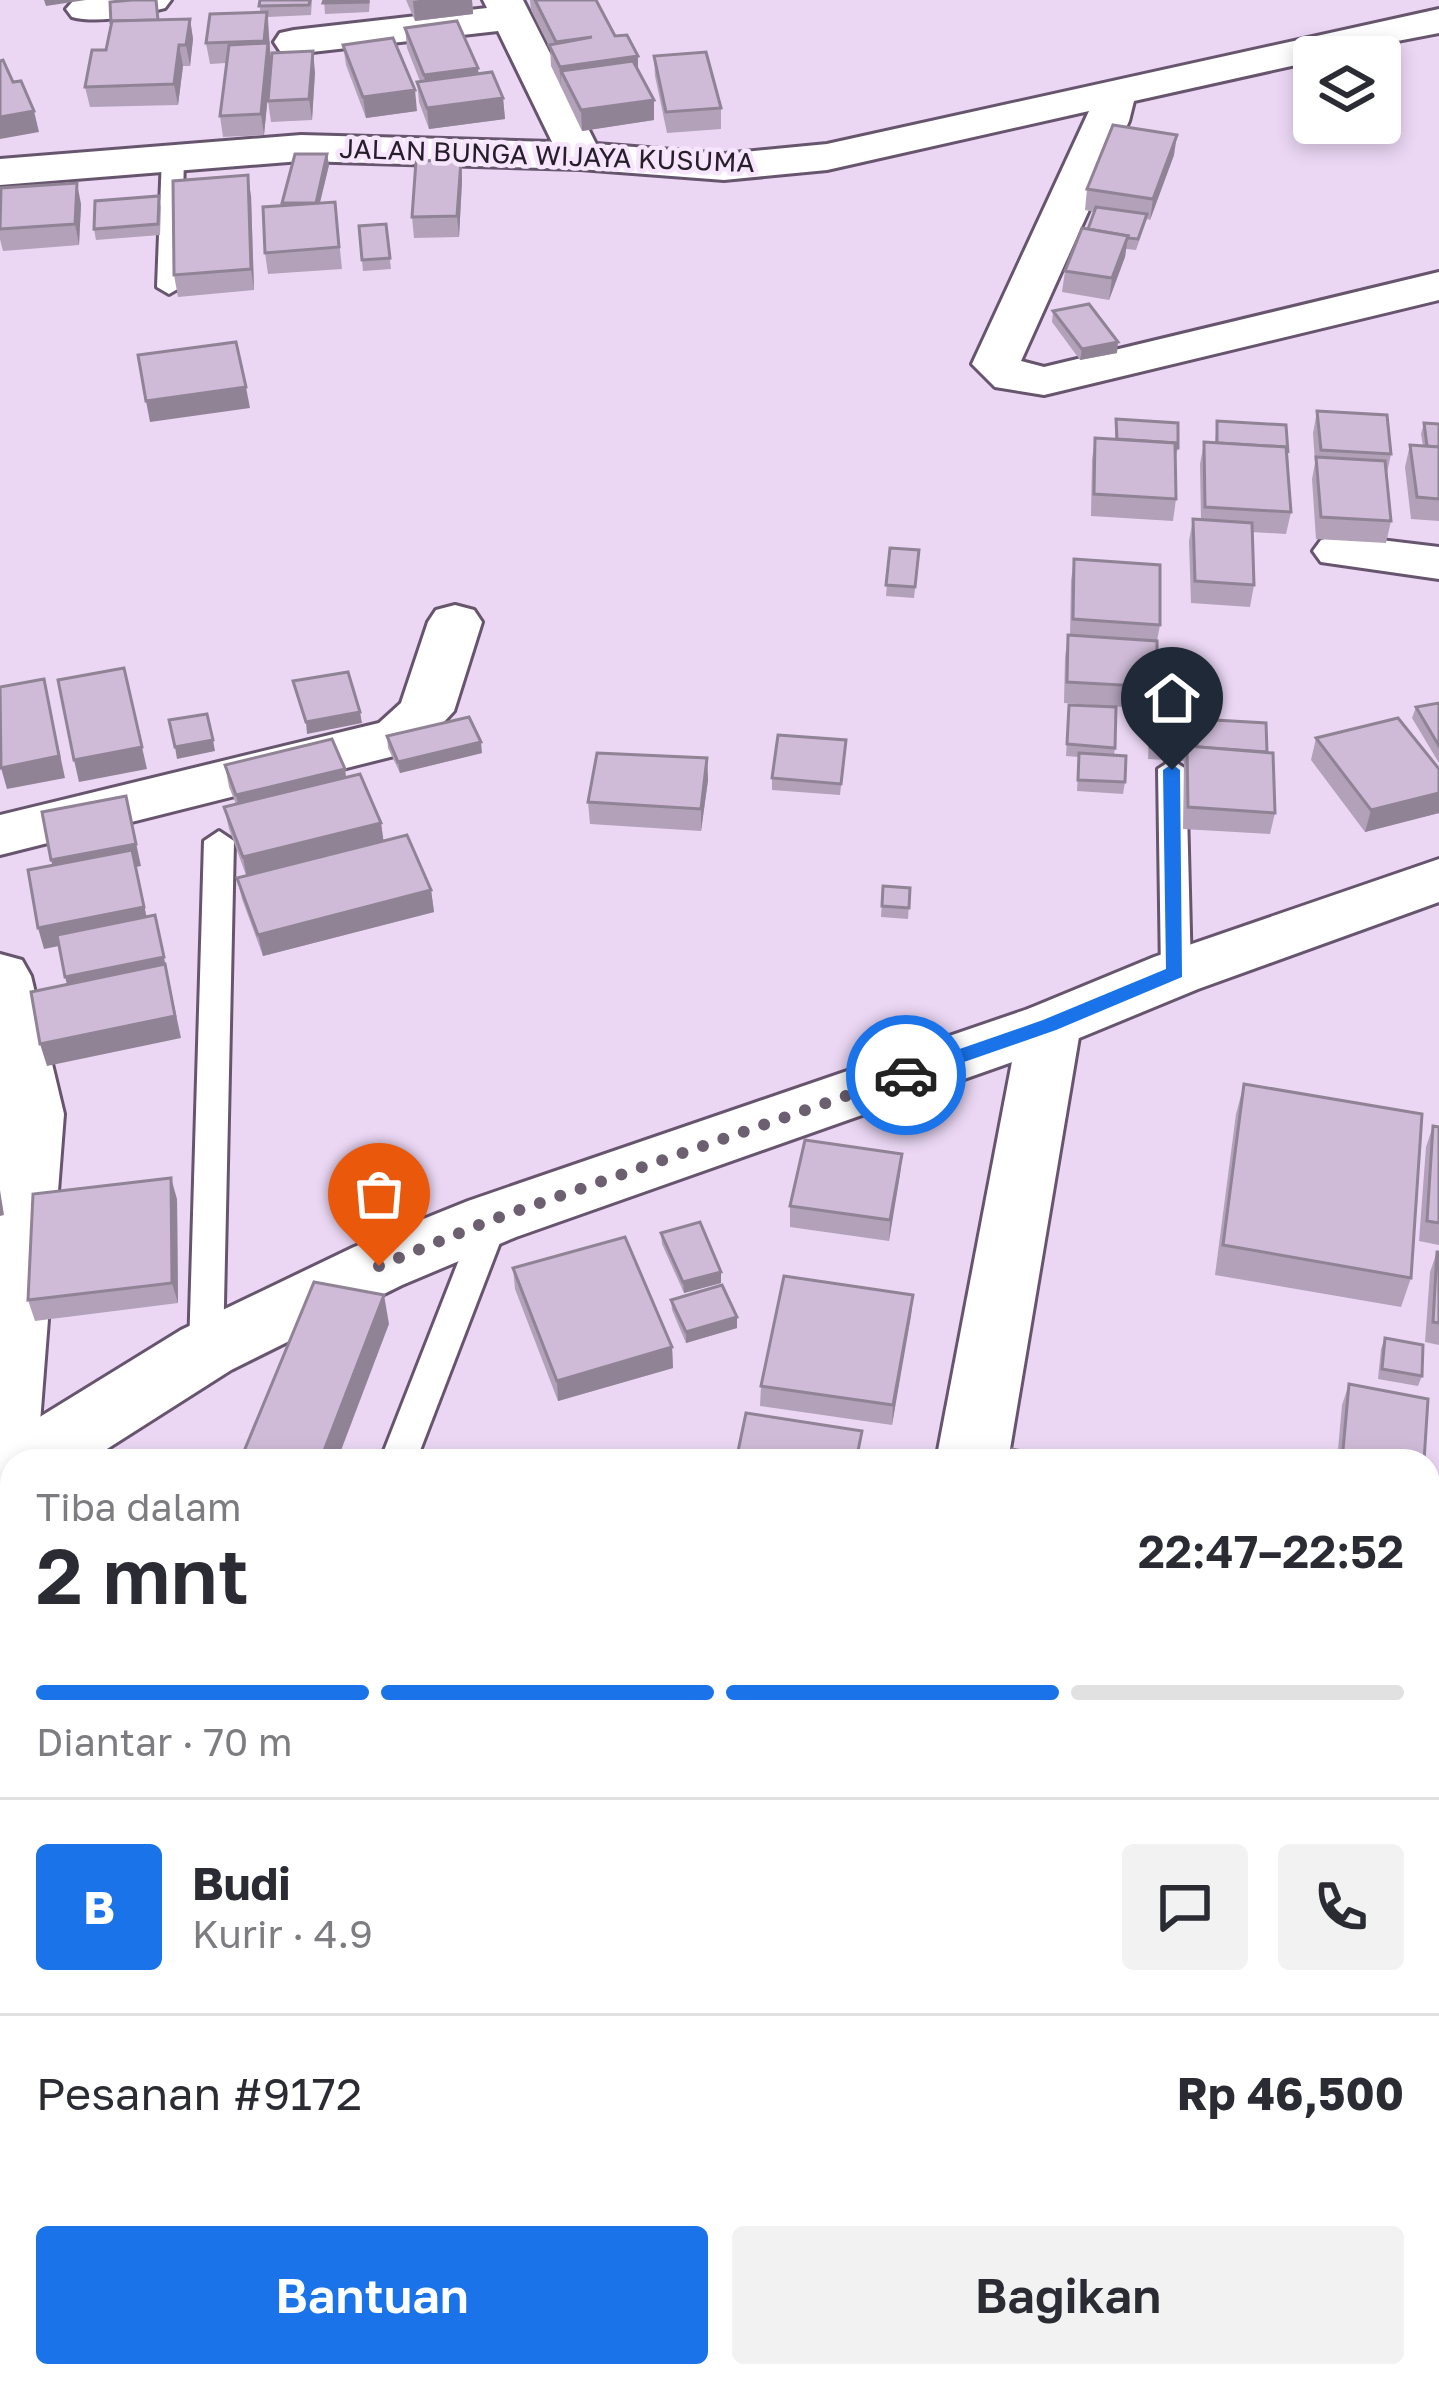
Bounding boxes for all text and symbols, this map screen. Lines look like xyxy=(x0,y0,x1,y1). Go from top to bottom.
map controls xyxy=(1293,36,1401,144)
button: layers xyxy=(1293,36,1401,144)
street label: JALAN BUNGA WIJAYA KUSUMA xyxy=(339,132,755,178)
pin xyxy=(1121,647,1223,770)
icon: home xyxy=(1139,665,1205,731)
courier xyxy=(846,1015,966,1135)
icon: car xyxy=(873,1042,939,1108)
pin xyxy=(328,1143,430,1266)
icon: bag xyxy=(346,1161,412,1227)
text: Tiba dalam xyxy=(36,1483,241,1530)
text: 22:47–22:52 xyxy=(1138,1524,1404,1578)
text: 2 mnt xyxy=(36,1528,249,1621)
text: Diantar · 70 m xyxy=(36,1718,293,1765)
button: chat xyxy=(1122,1844,1248,1970)
button: phone xyxy=(1278,1844,1404,1970)
text: Budi xyxy=(192,1856,291,1910)
text: B xyxy=(83,1880,115,1934)
text: Kurir · 4.9 xyxy=(192,1910,373,1957)
text: Pesanan #9172 xyxy=(36,2066,362,2120)
text: Rp 46,500 xyxy=(1177,2066,1404,2120)
button: Bantuan xyxy=(36,2226,708,2364)
button: Bagikan xyxy=(732,2226,1404,2364)

